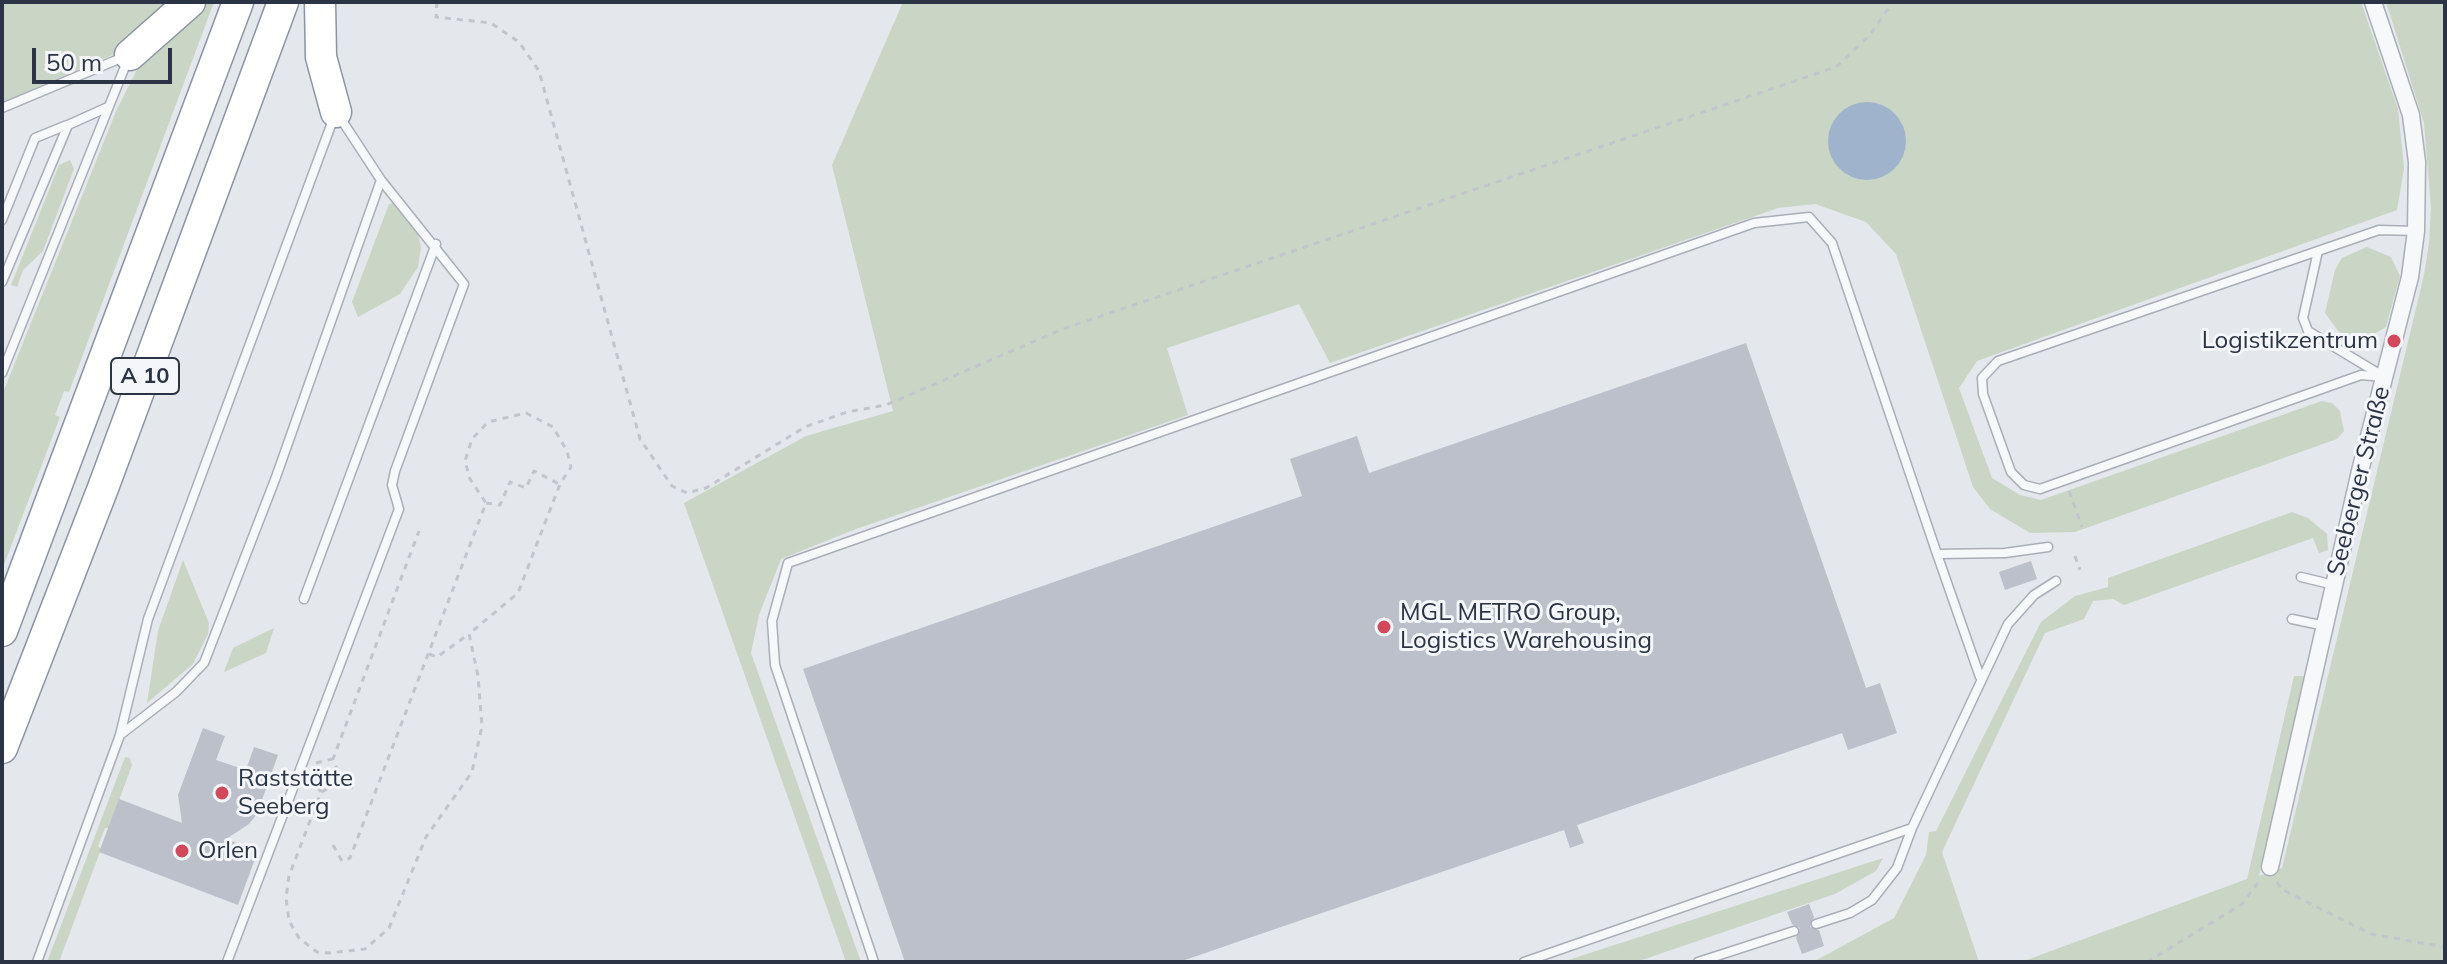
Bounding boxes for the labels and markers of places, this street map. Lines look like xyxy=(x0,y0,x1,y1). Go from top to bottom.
place label: Logistikzentrum xyxy=(2202,327,2378,355)
marker: Logistikzentrum xyxy=(2385,332,2403,350)
place label: MGL METRO Group, Logistics Warehousing xyxy=(1400,599,1652,655)
marker: MGL METRO Group, Logistics Warehousing xyxy=(1375,618,1393,636)
place label: Raststätte Seeberg xyxy=(238,765,353,821)
marker: Raststätte Seeberg xyxy=(213,784,231,802)
place label: Orlen xyxy=(198,837,258,865)
marker: Orlen xyxy=(173,842,191,860)

